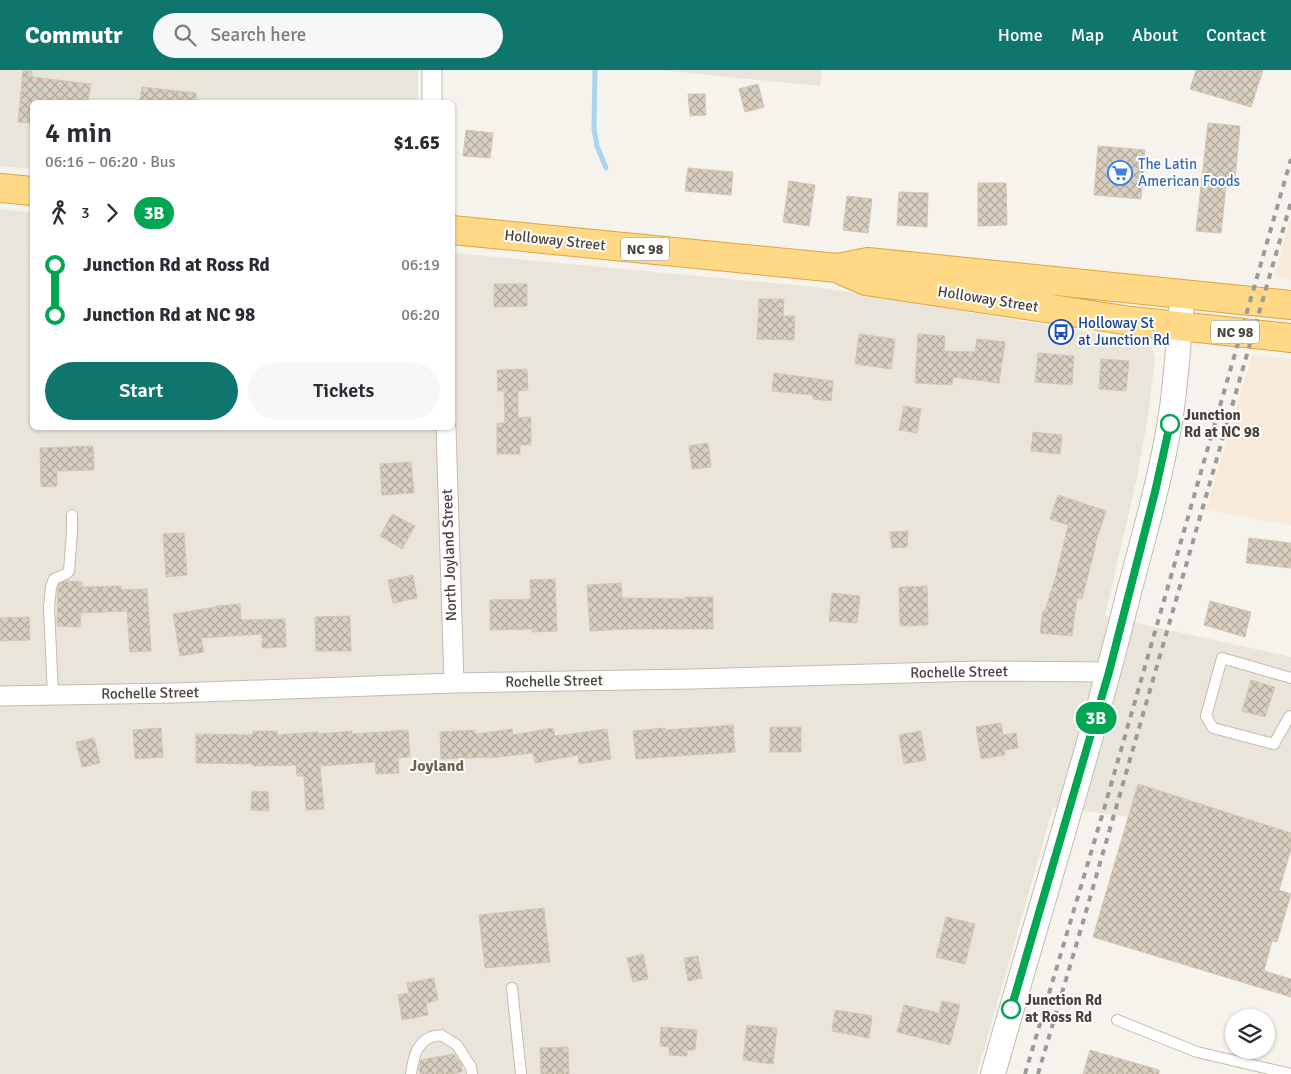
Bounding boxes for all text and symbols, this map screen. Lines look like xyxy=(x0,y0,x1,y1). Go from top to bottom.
search box xyxy=(153,13,503,58)
text: Commutr xyxy=(25,20,123,50)
icon: search xyxy=(171,21,199,49)
text: Search here xyxy=(211,23,306,47)
text: Home xyxy=(998,24,1043,46)
text: Map xyxy=(1071,24,1104,46)
text: About xyxy=(1132,24,1178,46)
text: Contact xyxy=(1206,24,1266,46)
text: 4 min xyxy=(45,116,112,150)
text: $1.65 xyxy=(394,131,440,155)
text: 06:16 – 06:20 · Bus xyxy=(45,152,176,172)
place label: The Latin American Foods xyxy=(1138,155,1241,190)
supermarket icon: The Latin American Foods xyxy=(1107,160,1133,186)
icon: walk xyxy=(45,199,73,227)
icon: forward xyxy=(98,199,126,227)
text: 3B xyxy=(144,202,164,224)
text: 3 xyxy=(81,203,90,223)
street label: Holloway Street xyxy=(504,226,606,254)
road number: NC 98 xyxy=(621,238,669,260)
text: Junction Rd at Ross Rd xyxy=(83,253,270,277)
text: 06:19 xyxy=(401,255,440,275)
street label: Holloway Street xyxy=(936,282,1040,316)
text: Junction Rd at NC 98 xyxy=(83,303,255,327)
text: 06:20 xyxy=(401,305,440,325)
place label: Holloway St at Junction Rd xyxy=(1078,314,1170,349)
bus stop icon: Holloway St at Junction Rd xyxy=(1048,319,1074,345)
road number: NC 98 xyxy=(1211,320,1259,344)
button: Start xyxy=(45,362,238,420)
button: Tickets xyxy=(248,362,440,420)
place label: Junction Rd at NC 98 xyxy=(1184,406,1260,441)
marker: Junction Rd at NC 98 xyxy=(1160,414,1180,434)
street label: North Joyland Street xyxy=(438,489,460,621)
street label: Rochelle Street xyxy=(910,662,1008,682)
street label: Rochelle Street xyxy=(505,671,603,691)
street label: Rochelle Street xyxy=(101,683,199,703)
line badge: 3B xyxy=(1074,702,1118,734)
text: 3B xyxy=(1086,707,1106,729)
district label: Joyland xyxy=(410,756,465,776)
place label: Junction Rd at Ross Rd xyxy=(1025,991,1102,1026)
marker: Junction Rd at Ross Rd xyxy=(1001,999,1021,1019)
map controls xyxy=(1225,1009,1275,1059)
button: layers xyxy=(1225,1009,1275,1059)

